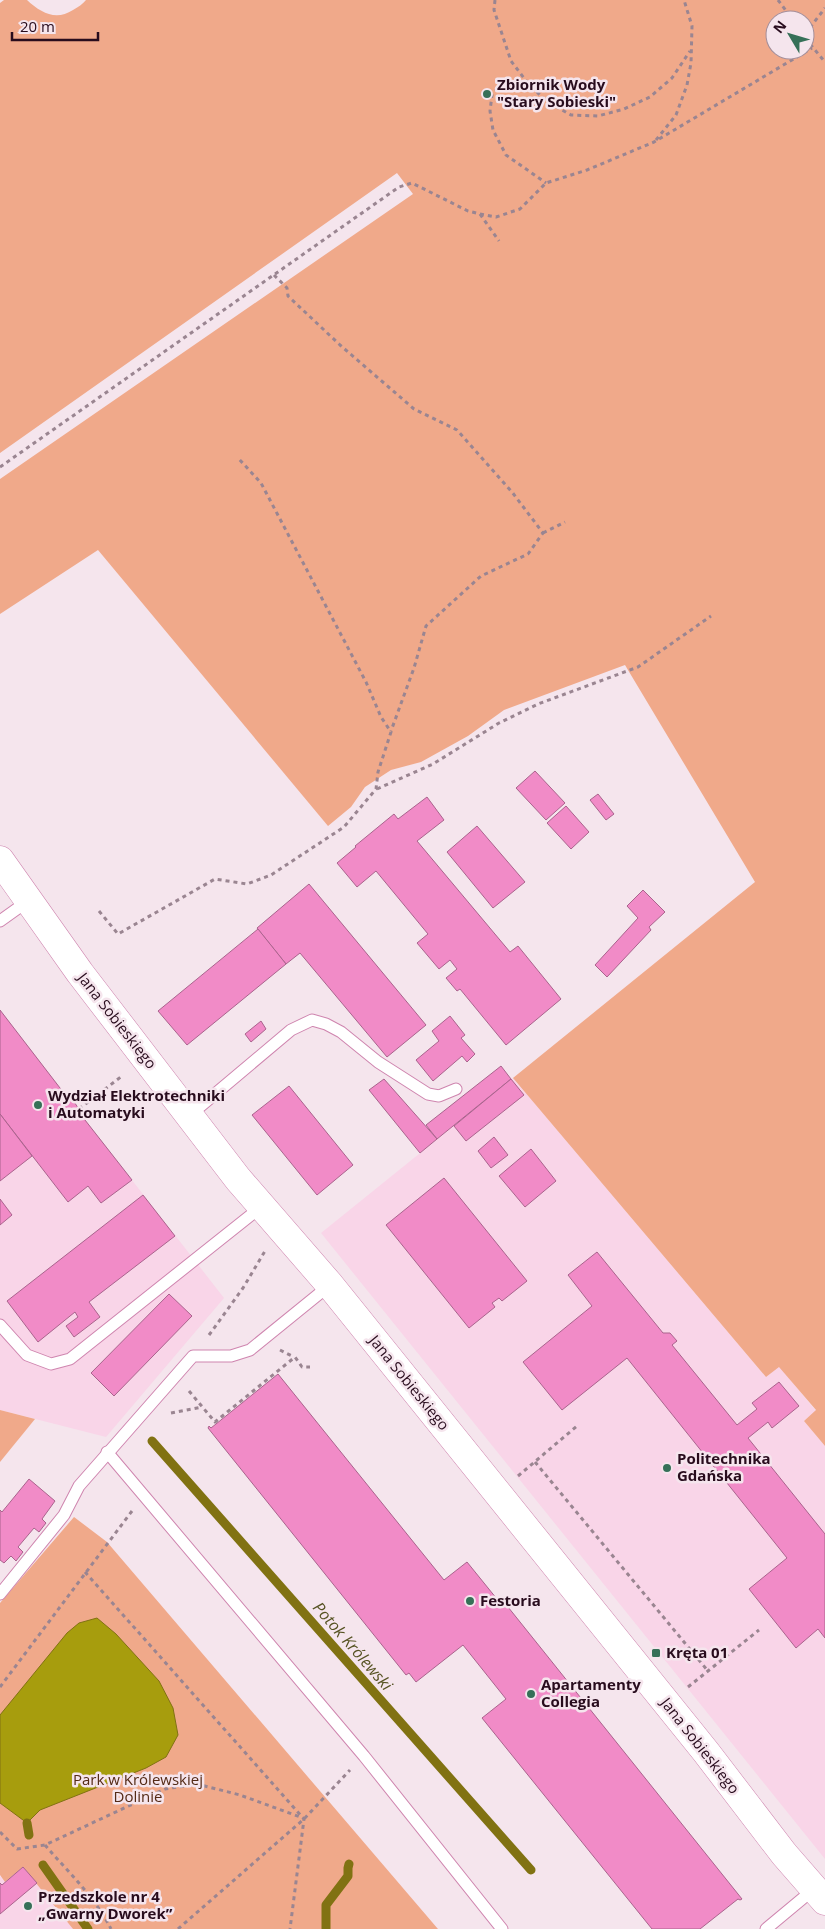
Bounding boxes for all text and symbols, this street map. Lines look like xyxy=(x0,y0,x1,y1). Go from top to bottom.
scale bar xyxy=(12,10,99,42)
north arrow xyxy=(765,10,815,60)
text: 20 m xyxy=(20,16,55,36)
text: N xyxy=(768,16,790,37)
place label: Zbiornik Wody "Stary Sobieski" xyxy=(497,74,616,111)
marker: Zbiornik Wody "Stary Sobieski" xyxy=(481,88,493,100)
street label: Jana Sobieskiego xyxy=(73,967,162,1073)
place label: Wydział Elektrotechniki i Automatyki xyxy=(48,1085,225,1122)
marker: Wydział Elektrotechniki i Automatyki xyxy=(32,1099,44,1111)
street label: Jana Sobieskiego xyxy=(364,1329,454,1434)
place label: Politechnika Gdańska xyxy=(677,1448,771,1485)
marker: Politechnika Gdańska xyxy=(661,1462,673,1474)
place label: Festoria xyxy=(480,1590,541,1610)
marker: Festoria xyxy=(464,1595,476,1607)
water label: Potok Królewski xyxy=(308,1597,398,1696)
place label: Kręta 01 xyxy=(666,1642,728,1662)
marker: Kręta 01 xyxy=(650,1647,662,1659)
place label: Apartamenty Collegia xyxy=(541,1674,641,1711)
marker: Apartamenty Collegia xyxy=(525,1688,537,1700)
street label: Jana Sobieskiego xyxy=(656,1692,745,1798)
park label: Park w Królewskiej Dolinie xyxy=(73,1769,203,1806)
place label: Przedszkole nr 4 „Gwarny Dworek” xyxy=(38,1886,173,1923)
marker: Przedszkole nr 4 „Gwarny Dworek” xyxy=(22,1900,34,1912)

